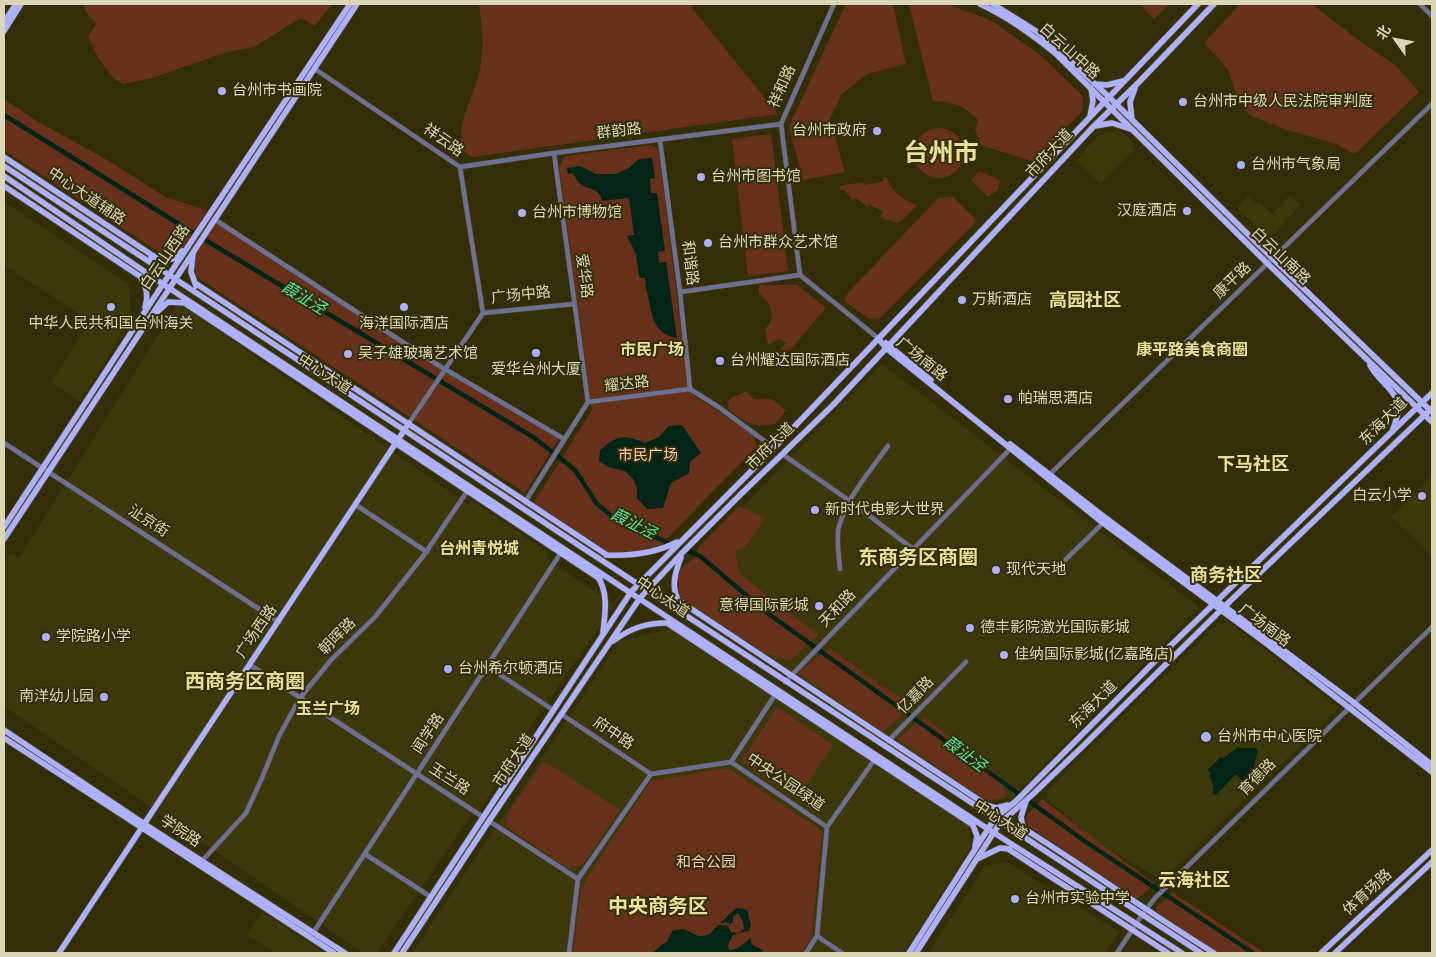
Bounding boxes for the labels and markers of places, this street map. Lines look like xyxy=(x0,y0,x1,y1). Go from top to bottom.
place label: 台州市书画院 xyxy=(232,82,322,100)
marker: 台州市书画院 xyxy=(216,85,228,97)
place label: 台州市中级人民法院审判庭 xyxy=(1193,93,1373,111)
marker: 台州市中级人民法院审判庭 xyxy=(1177,96,1189,108)
place label: 台州市政府 xyxy=(792,122,867,140)
marker: 台州市政府 xyxy=(871,125,883,137)
place label: 台州市气象局 xyxy=(1251,156,1341,174)
marker: 台州市气象局 xyxy=(1235,159,1247,171)
place label: 台州市图书馆 xyxy=(711,168,801,186)
marker: 台州市图书馆 xyxy=(695,171,707,183)
place label: 汉庭酒店 xyxy=(1117,202,1177,220)
place label: 台州市博物馆 xyxy=(532,204,622,222)
marker: 汉庭酒店 xyxy=(1181,205,1193,217)
marker: 台州市博物馆 xyxy=(516,207,528,219)
place label: 台州市群众艺术馆 xyxy=(718,234,838,252)
marker: 台州市群众艺术馆 xyxy=(702,237,714,249)
place label: 万斯酒店 xyxy=(972,291,1032,309)
marker: 万斯酒店 xyxy=(956,294,968,306)
marker: 中华人民共和国台州海关 xyxy=(105,301,117,313)
marker: 海洋国际酒店 xyxy=(398,301,410,313)
place label: 中华人民共和国台州海关 xyxy=(29,315,193,333)
place label: 海洋国际酒店 xyxy=(359,315,449,333)
place label: 吴子雄玻璃艺术馆 xyxy=(358,345,478,363)
marker: 爱华台州大厦 xyxy=(530,347,542,359)
marker: 吴子雄玻璃艺术馆 xyxy=(342,348,354,360)
place label: 台州耀达国际酒店 xyxy=(730,352,850,370)
marker: 台州耀达国际酒店 xyxy=(714,355,726,367)
place label: 爱华台州大厦 xyxy=(491,361,581,379)
place label: 帕瑞思酒店 xyxy=(1018,390,1093,408)
marker: 帕瑞思酒店 xyxy=(1002,393,1014,405)
place label: 白云小学 xyxy=(1352,487,1412,505)
marker: 白云小学 xyxy=(1416,490,1428,502)
place label: 新时代电影大世界 xyxy=(825,501,945,519)
marker: 新时代电影大世界 xyxy=(809,504,821,516)
place label: 现代天地 xyxy=(1006,561,1066,579)
marker: 现代天地 xyxy=(990,564,1002,576)
place label: 意得国际影城 xyxy=(719,597,809,615)
marker: 意得国际影城 xyxy=(813,600,825,612)
place label: 德丰影院激光国际影城 xyxy=(980,619,1130,637)
marker: 德丰影院激光国际影城 xyxy=(964,622,976,634)
place label: 学院路小学 xyxy=(56,628,131,646)
marker: 学院路小学 xyxy=(40,631,52,643)
place label: 佳纳国际影城(亿嘉路店) xyxy=(1014,646,1173,664)
marker: 佳纳国际影城(亿嘉路店) xyxy=(998,649,1010,661)
place label: 台州希尔顿酒店 xyxy=(458,660,563,678)
marker: 台州希尔顿酒店 xyxy=(442,663,454,675)
place label: 南洋幼儿园 xyxy=(19,688,94,706)
marker: 南洋幼儿园 xyxy=(98,691,110,703)
place label: 台州市中心医院 xyxy=(1217,728,1322,746)
marker: 台州市中心医院 xyxy=(1199,730,1213,744)
place label: 台州市实验中学 xyxy=(1025,890,1130,908)
marker: 台州市实验中学 xyxy=(1009,893,1021,905)

